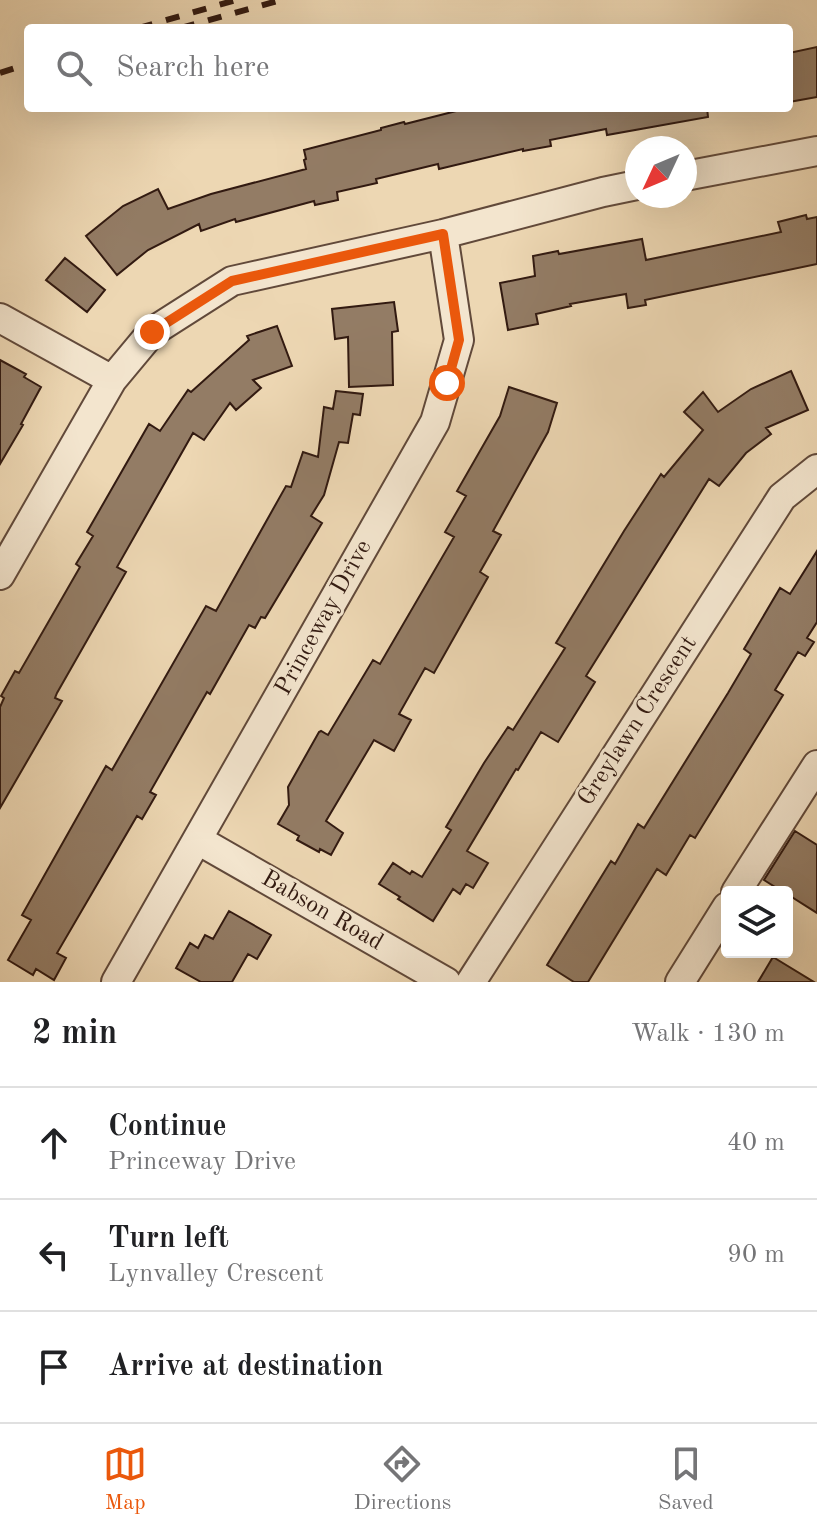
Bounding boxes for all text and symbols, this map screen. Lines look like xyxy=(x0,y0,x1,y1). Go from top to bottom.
search box xyxy=(24,24,793,112)
icon: search xyxy=(52,46,96,90)
text: Search here xyxy=(116,53,270,83)
north arrow xyxy=(625,136,697,208)
route end xyxy=(134,314,170,350)
route start xyxy=(429,365,465,401)
street label: Princeway Drive xyxy=(271,536,377,700)
street label: Greylawn Crescent xyxy=(574,632,702,810)
street label: Babson Road xyxy=(257,867,387,955)
map controls xyxy=(721,886,793,958)
button: layers xyxy=(721,886,793,958)
text: 2 min xyxy=(32,1017,117,1051)
text: Walk · 130 m xyxy=(631,1021,785,1047)
text: Continue xyxy=(108,1112,227,1142)
icon: ahead xyxy=(32,1121,76,1165)
text: 40 m xyxy=(727,1130,785,1156)
text: Princeway Drive xyxy=(108,1149,296,1175)
text: Turn left xyxy=(108,1224,229,1254)
icon: left xyxy=(32,1233,76,1277)
text: 90 m xyxy=(727,1242,785,1268)
text: Lynvalley Crescent xyxy=(108,1261,324,1287)
icon: arrive xyxy=(32,1345,76,1389)
text: Arrive at destination xyxy=(108,1352,383,1382)
tab: Map xyxy=(103,1442,147,1517)
tab: Directions xyxy=(354,1442,451,1517)
tab: Saved xyxy=(658,1442,714,1517)

